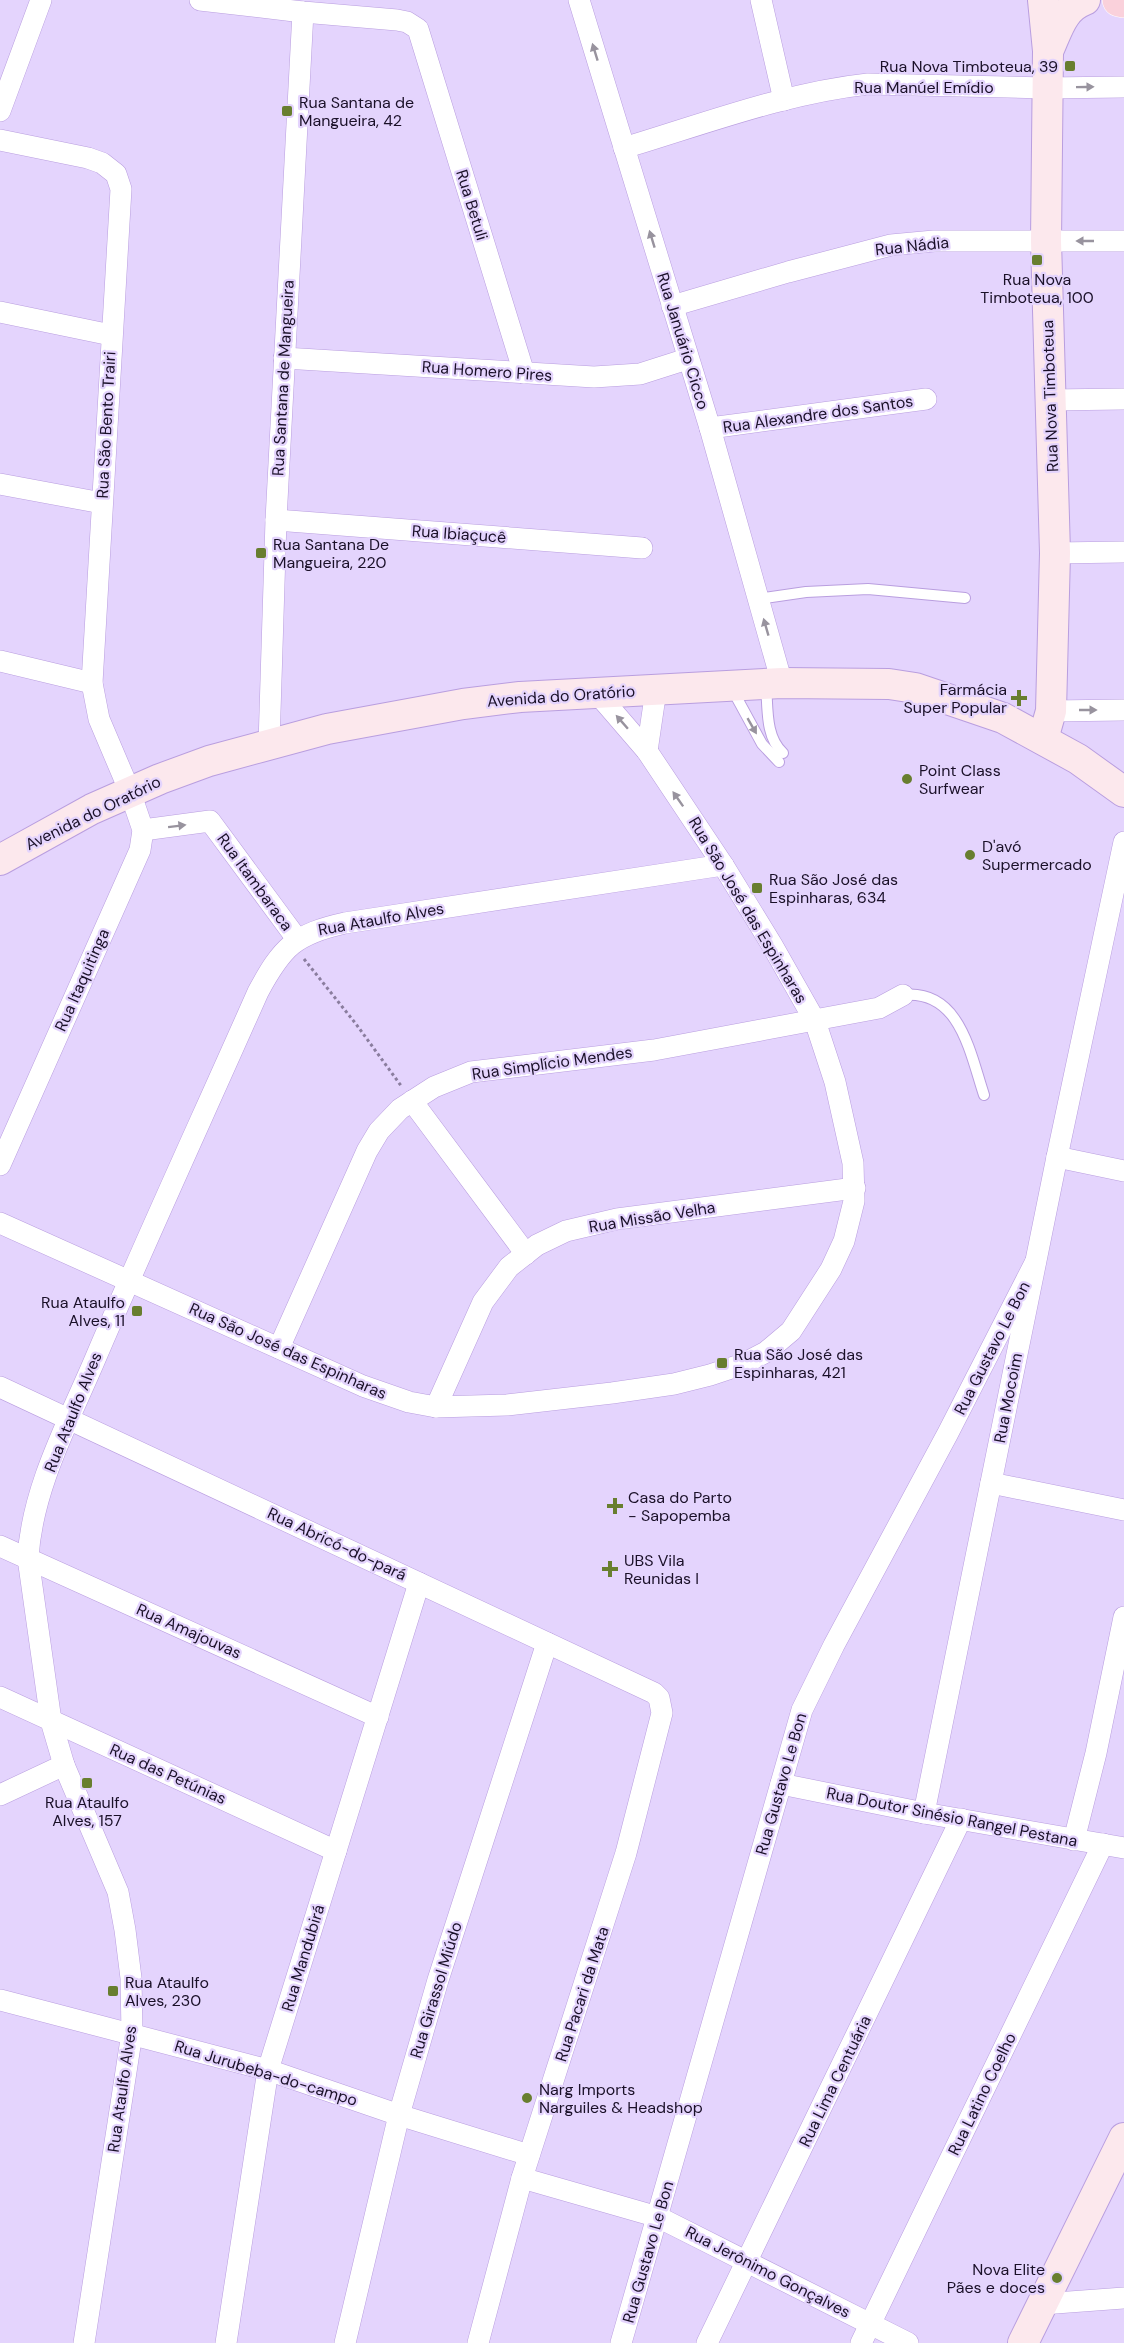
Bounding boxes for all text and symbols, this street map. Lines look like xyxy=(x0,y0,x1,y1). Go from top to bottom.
one-way arrow xyxy=(590,43,599,61)
place label: Rua Nova Timboteua, 39 xyxy=(880,56,1058,77)
marker: Rua Nova Timboteua, 39 xyxy=(1063,59,1077,73)
street label: Rua Manúel Emídio xyxy=(854,77,994,98)
one-way arrow xyxy=(1076,82,1095,92)
place label: Rua Santana de Mangueira, 42 xyxy=(299,92,414,131)
marker: Rua Santana de Mangueira, 42 xyxy=(280,104,294,118)
street label: Rua Betuli xyxy=(451,167,493,243)
one-way arrow xyxy=(647,230,656,248)
street label: Rua Nádia xyxy=(874,232,950,260)
one-way arrow xyxy=(1076,236,1095,246)
marker: Rua Nova Timboteua, 100 xyxy=(1030,253,1044,267)
place label: Rua Nova Timboteua, 100 xyxy=(980,269,1094,308)
street label: Rua Januário Cicco xyxy=(652,270,714,412)
street label: Rua Santana de Mangueira xyxy=(267,279,299,477)
street label: Rua Nova Timboteua xyxy=(1037,320,1063,472)
street label: Rua São Bento Trairi xyxy=(92,351,120,499)
street label: Rua Homero Pires xyxy=(421,356,553,386)
street label: Rua Alexandre dos Santos xyxy=(722,390,914,438)
street label: Rua Ibiaçucê xyxy=(411,520,507,548)
place label: Rua Santana De Mangueira, 220 xyxy=(273,534,389,573)
marker: Rua Santana De Mangueira, 220 xyxy=(254,546,268,560)
one-way arrow xyxy=(761,618,771,636)
place label: Farmácia Super Popular xyxy=(904,679,1007,718)
street label: Avenida do Oratório xyxy=(486,680,636,712)
marker: Farmácia Super Popular xyxy=(1012,691,1026,705)
one-way arrow xyxy=(1078,705,1097,715)
one-way arrow xyxy=(616,715,629,730)
one-way arrow xyxy=(746,718,757,734)
place label: Point Class Surfwear xyxy=(919,760,1001,799)
street label: Avenida do Oratório xyxy=(22,771,164,855)
marker: Point Class Surfwear xyxy=(900,772,914,786)
one-way arrow xyxy=(672,792,684,808)
street label: Rua São José das Espinharas xyxy=(684,813,812,1007)
one-way arrow xyxy=(167,821,186,830)
street label: Rua Itambaraca xyxy=(212,829,298,935)
place label: D'avó Supermercado xyxy=(982,836,1092,875)
marker: D'avó Supermercado xyxy=(963,848,977,862)
place label: Rua São José das Espinharas, 634 xyxy=(769,869,898,908)
marker: Rua São José das Espinharas, 634 xyxy=(750,881,764,895)
street label: Rua Ataulfo Alves xyxy=(316,898,446,940)
street label: Rua Itaquitinga xyxy=(50,925,114,1035)
street label: Rua Simplício Mendes xyxy=(470,1041,634,1085)
street label: Rua Missão Velha xyxy=(587,1197,717,1237)
street label: Rua Gustavo Le Bon xyxy=(949,1278,1035,1418)
place label: Rua Ataulfo Alves, 11 xyxy=(41,1292,125,1331)
street label: Rua São José das Espinharas xyxy=(186,1298,390,1404)
marker: Rua Ataulfo Alves, 11 xyxy=(130,1304,144,1318)
place label: Rua São José das Espinharas, 421 xyxy=(734,1344,863,1383)
street label: Rua Ataulfo Alves xyxy=(39,1349,107,1475)
street label: Rua Mocoim xyxy=(989,1351,1027,1445)
marker: Rua São José das Espinharas, 421 xyxy=(715,1356,729,1370)
place label: Casa do Parto - Sapopemba xyxy=(628,1487,732,1526)
marker: Casa do Parto - Sapopemba xyxy=(606,1497,624,1515)
street label: Rua Abricó-do-pará xyxy=(264,1503,410,1585)
place label: UBS Vila Reunidas I xyxy=(624,1550,699,1589)
marker: UBS Vila Reunidas I xyxy=(601,1560,619,1578)
street label: Rua Amajouvas xyxy=(133,1599,245,1663)
street label: Rua Gustavo Le Bon xyxy=(751,1711,811,1857)
street label: Rua das Petúnias xyxy=(106,1739,230,1809)
marker: Rua Ataulfo Alves, 157 xyxy=(80,1776,94,1790)
street label: Rua Doutor Sinésio Rangel Pestana xyxy=(825,1782,1079,1852)
place label: Rua Ataulfo Alves, 157 xyxy=(45,1792,129,1831)
street label: Rua Mandubirá xyxy=(277,1902,329,2014)
street label: Rua Girassol Miúdo xyxy=(405,1919,467,2061)
street label: Rua Pacari da Mata xyxy=(550,1924,614,2064)
place label: Rua Ataulfo Alves, 230 xyxy=(125,1972,209,2011)
marker: Rua Ataulfo Alves, 230 xyxy=(106,1984,120,1998)
street label: Rua Lima Centuária xyxy=(794,2012,876,2150)
street label: Rua Ataulfo Alves xyxy=(103,2024,141,2154)
street label: Rua Latino Coelho xyxy=(943,2029,1021,2159)
street label: Rua Jurubeba-do-campo xyxy=(172,2035,360,2111)
place label: Narg Imports Narguiles & Headshop xyxy=(539,2079,703,2118)
marker: Narg Imports Narguiles & Headshop xyxy=(520,2091,534,2105)
street label: Rua Gustavo Le Bon xyxy=(618,2179,678,2325)
street label: Rua Jerônimo Gonçalves xyxy=(682,2221,854,2323)
place label: Nova Elite Pães e doces xyxy=(947,2259,1045,2298)
marker: Nova Elite Pães e doces xyxy=(1050,2271,1064,2285)

